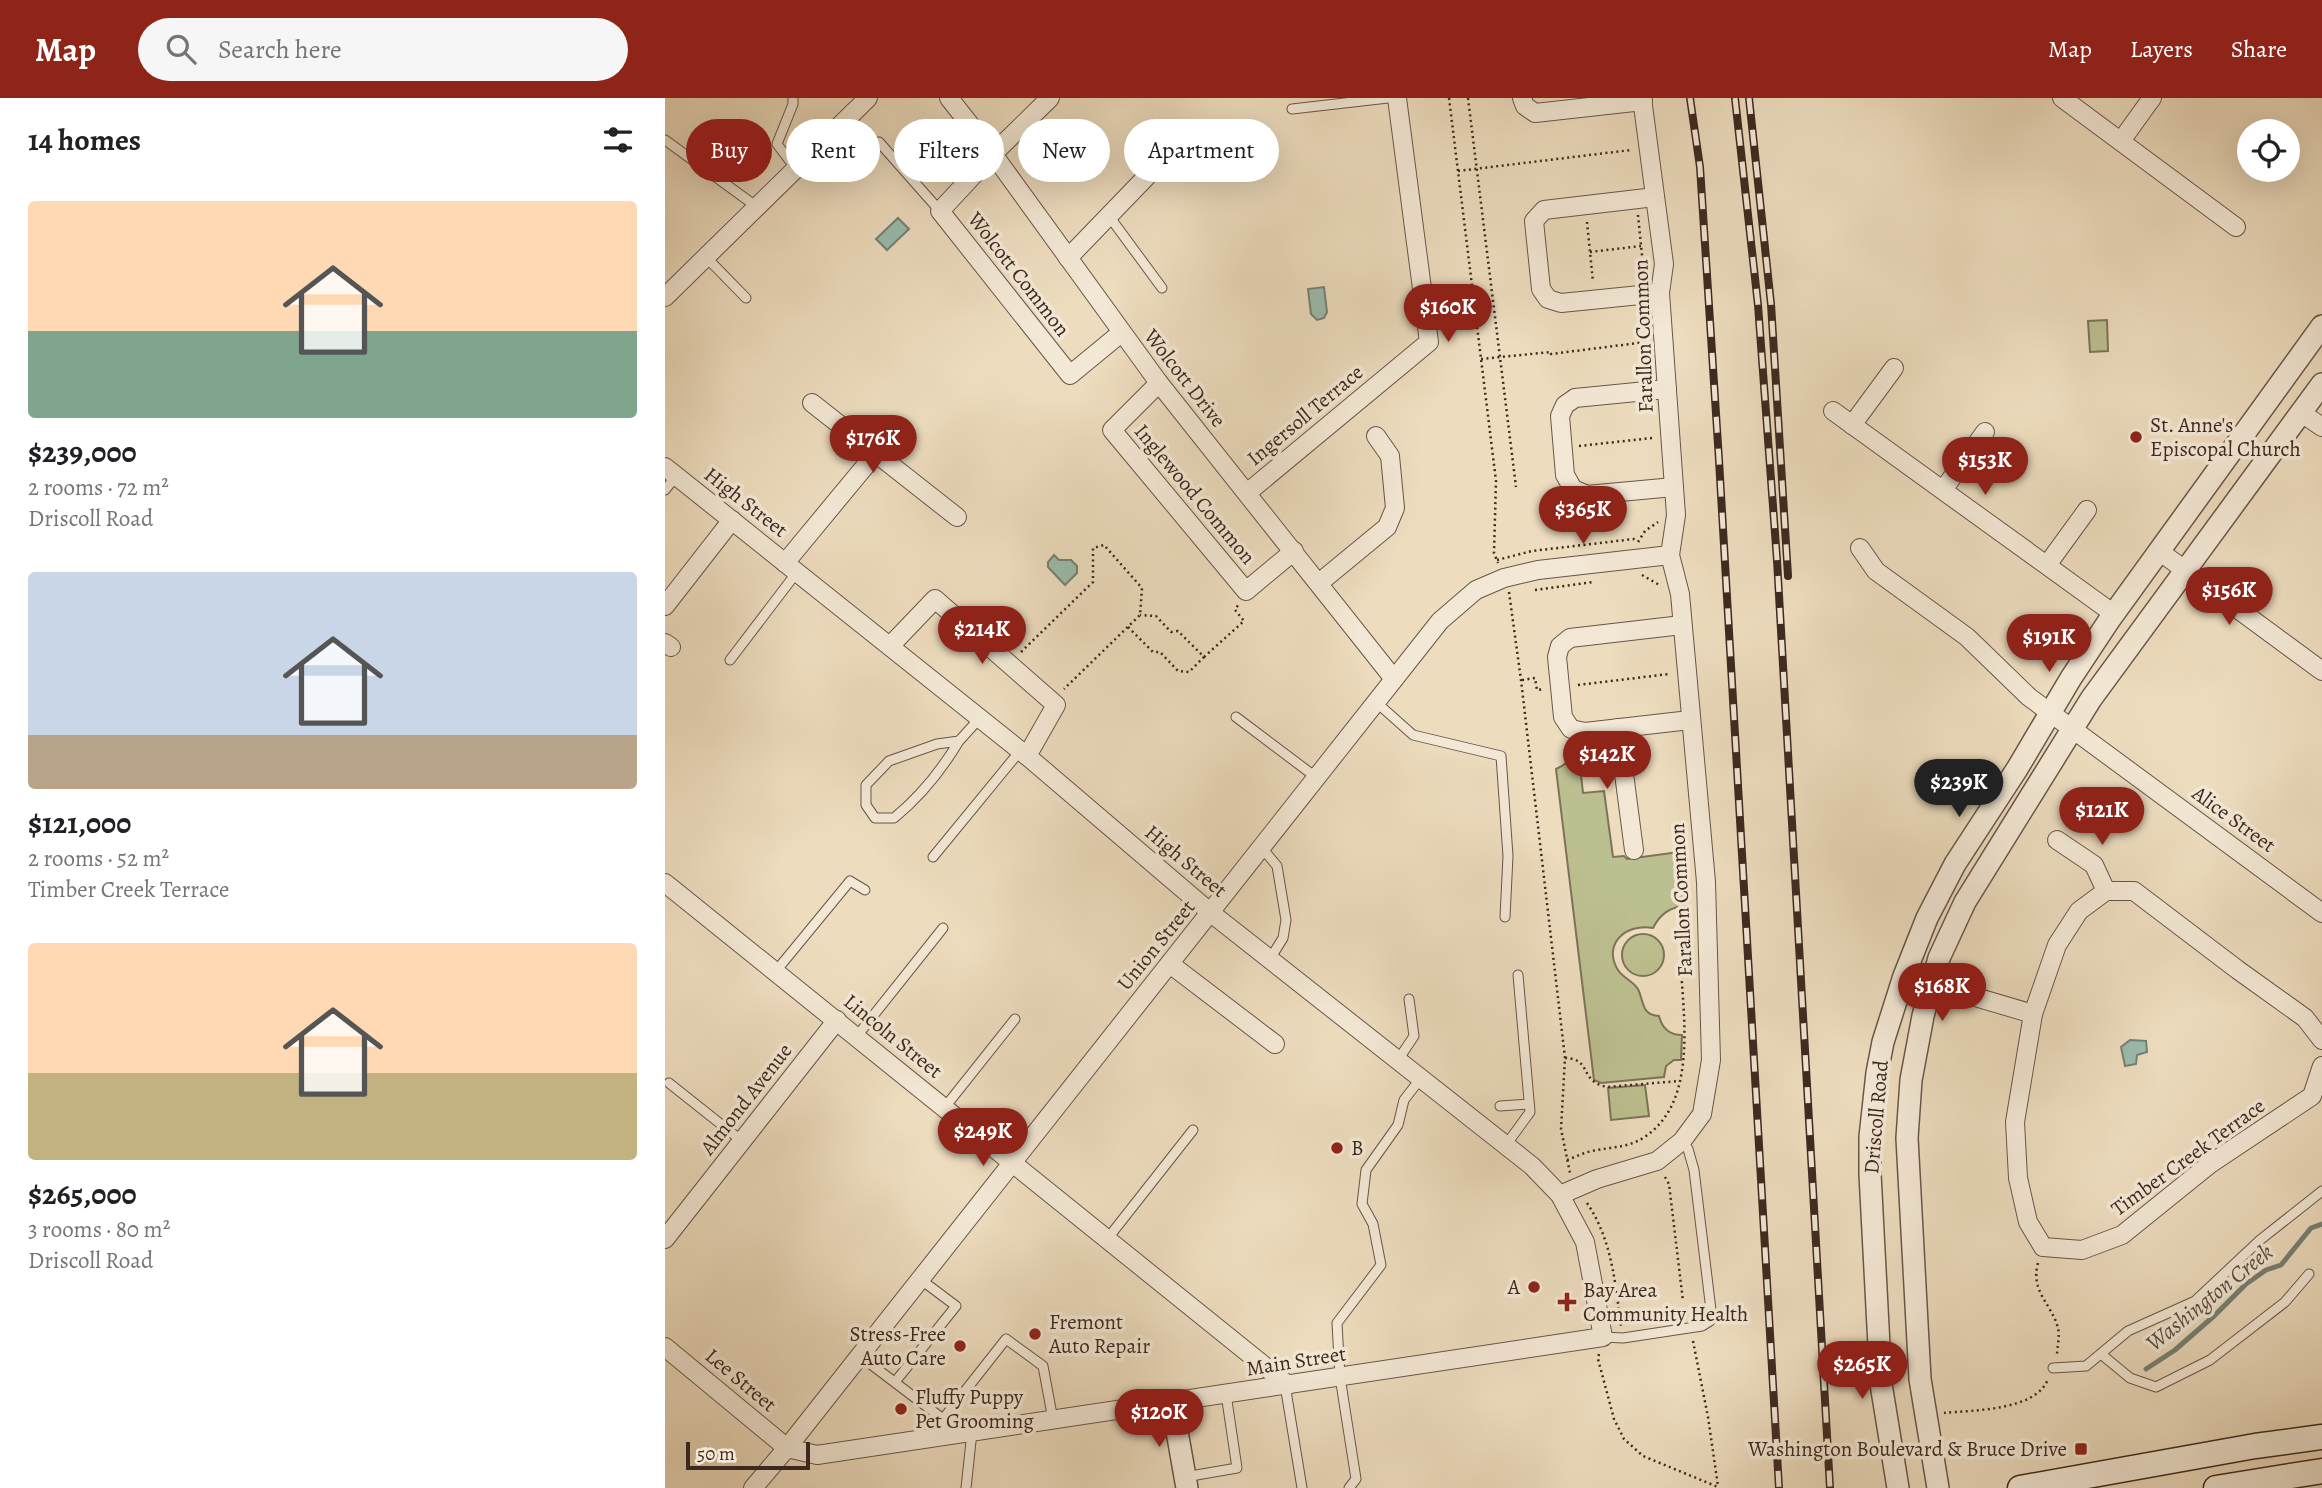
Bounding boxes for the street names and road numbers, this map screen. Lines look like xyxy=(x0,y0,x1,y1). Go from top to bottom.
street label: Wolcott Common xyxy=(961,205,1076,342)
street label: Farallon Common xyxy=(1626,259,1660,413)
street label: Wolcott Drive xyxy=(1137,322,1232,433)
street label: Ingersoll Terrace xyxy=(1241,358,1369,472)
street label: Inglewood Common xyxy=(1128,418,1262,570)
street label: High Street xyxy=(698,460,794,544)
street label: Alice Street xyxy=(2186,779,2281,859)
street label: High Street xyxy=(1139,818,1233,904)
street label: Farallon Common xyxy=(1663,823,1699,977)
street label: Union Street xyxy=(1111,894,1201,996)
street label: Lincoln Street xyxy=(838,987,948,1085)
street label: Almond Avenue xyxy=(693,1037,798,1161)
street label: Driscoll Road xyxy=(1857,1058,1895,1175)
street label: Timber Creek Terrace xyxy=(2105,1092,2271,1222)
street label: Main Street xyxy=(1244,1339,1348,1383)
street label: Lee Street xyxy=(699,1342,783,1418)

